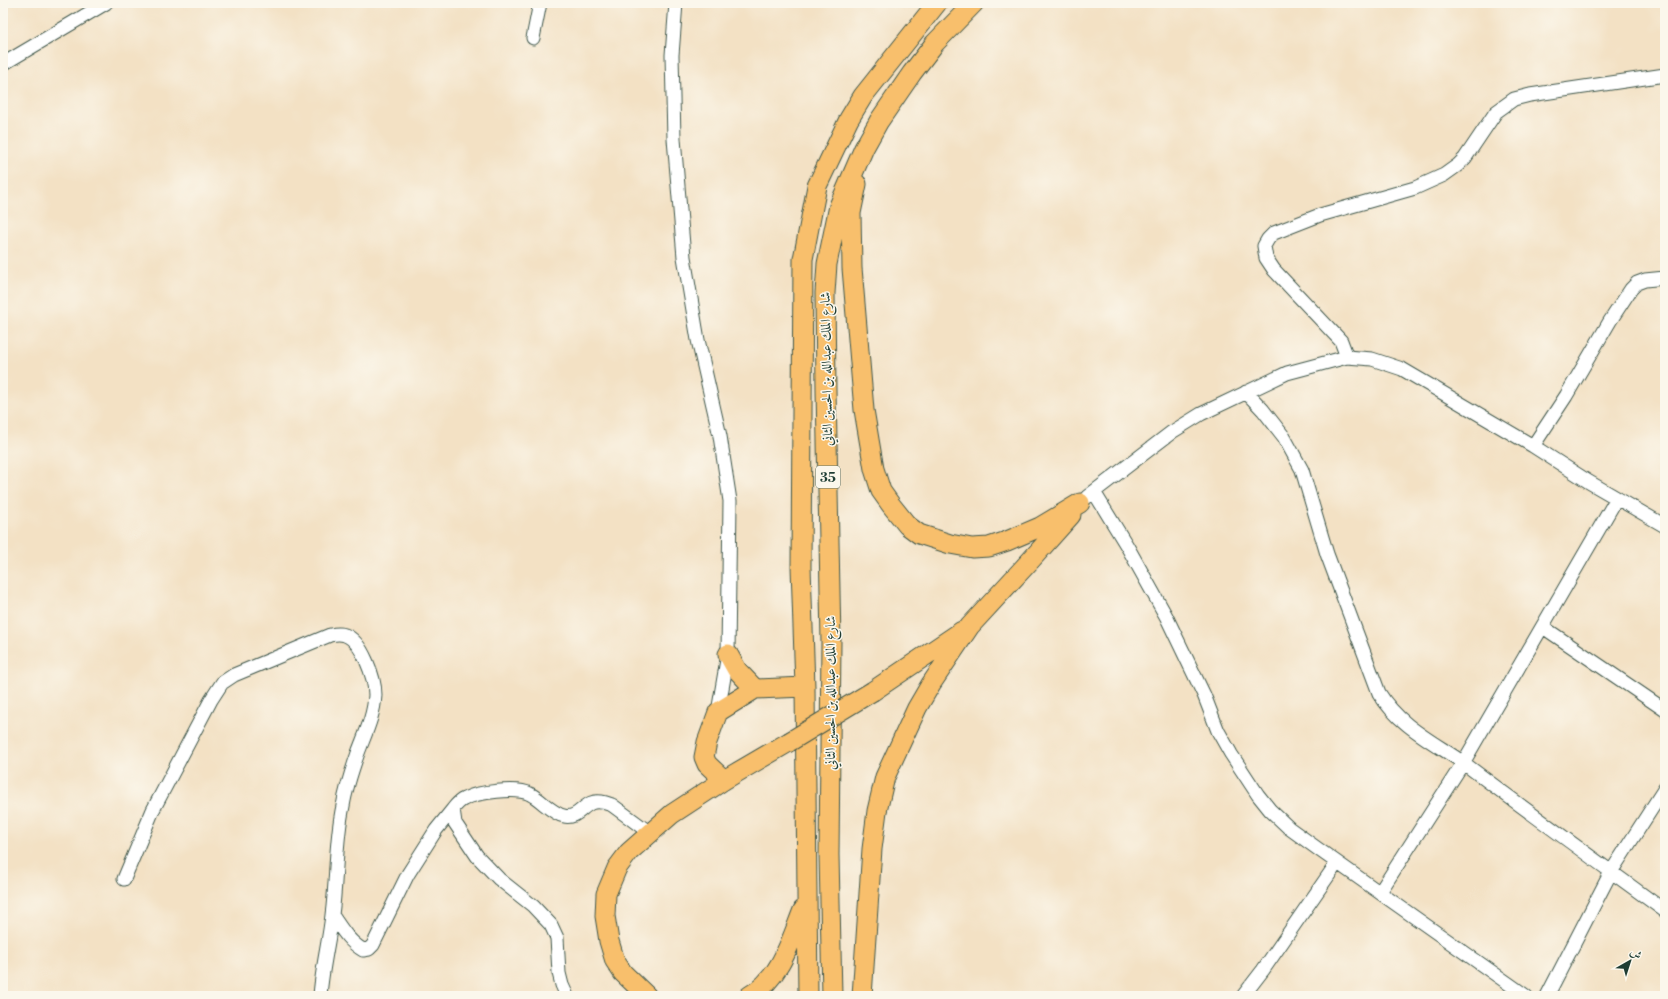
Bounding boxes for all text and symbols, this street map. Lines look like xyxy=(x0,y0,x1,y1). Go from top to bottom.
street label: شارع الملك عبدالله بن الحسين الثاني xyxy=(817,292,839,446)
road number: 35 xyxy=(816,466,840,488)
street label: شارع الملك عبدالله بن الحسين الثاني xyxy=(822,616,842,770)
north arrow xyxy=(1610,941,1650,981)
text: ش xyxy=(1627,945,1644,963)

